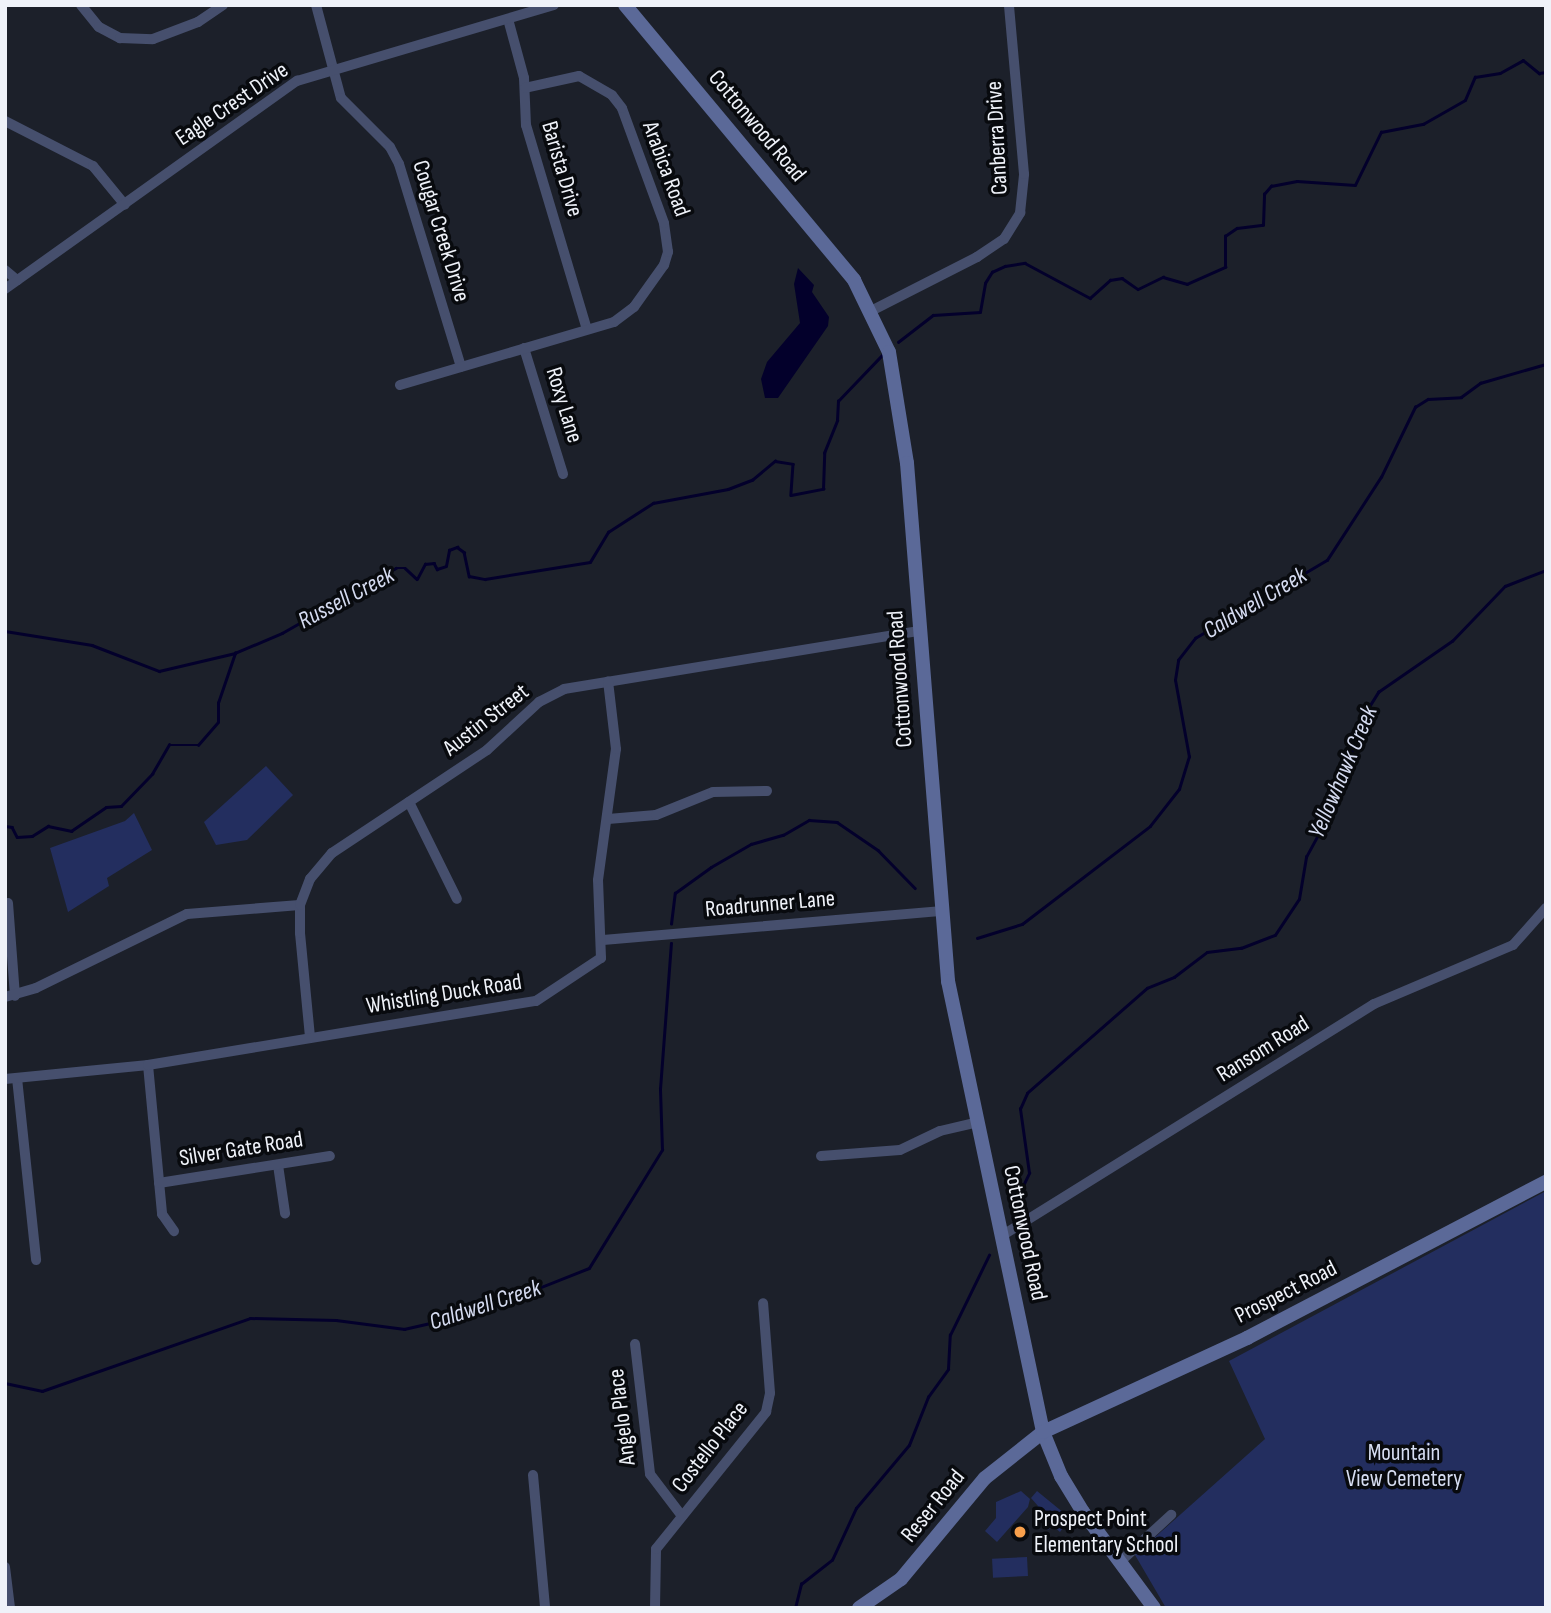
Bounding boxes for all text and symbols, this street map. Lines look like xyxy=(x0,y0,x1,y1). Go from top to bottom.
street label: Eagle Crest Drive xyxy=(170,56,294,152)
street label: Cottonwood Road xyxy=(702,65,812,187)
street label: Canberra Drive xyxy=(980,80,1014,196)
street label: Barista Drive xyxy=(535,118,589,220)
street label: Arabica Road xyxy=(636,118,696,220)
street label: Cougar Creek Drive xyxy=(406,157,476,305)
street label: Roxy Lane xyxy=(539,364,589,446)
water label: Russell Creek xyxy=(293,561,399,635)
water label: Caldwell Creek xyxy=(1198,561,1312,645)
street label: Cottonwood Road xyxy=(881,610,919,748)
street label: Austin Street xyxy=(438,678,534,762)
water label: Yellowhawk Creek xyxy=(1302,702,1384,842)
street label: Roadrunner Lane xyxy=(704,885,836,923)
street label: Whistling Duck Road xyxy=(364,968,524,1020)
street label: Ransom Road xyxy=(1212,1010,1314,1088)
street label: Silver Gate Road xyxy=(177,1126,305,1172)
street label: Cottonwood Road xyxy=(997,1163,1053,1303)
street label: Prospect Road xyxy=(1230,1255,1342,1329)
water label: Caldwell Creek xyxy=(426,1273,544,1337)
street label: Angelo Place xyxy=(602,1367,642,1467)
street label: Costello Place xyxy=(666,1396,754,1498)
park label: Mountain View Cemetery xyxy=(1346,1439,1462,1493)
street label: Reser Road xyxy=(895,1464,971,1548)
place label: Prospect Point Elementary School xyxy=(1034,1505,1178,1559)
marker: Prospect Point Elementary School xyxy=(1012,1524,1028,1540)

